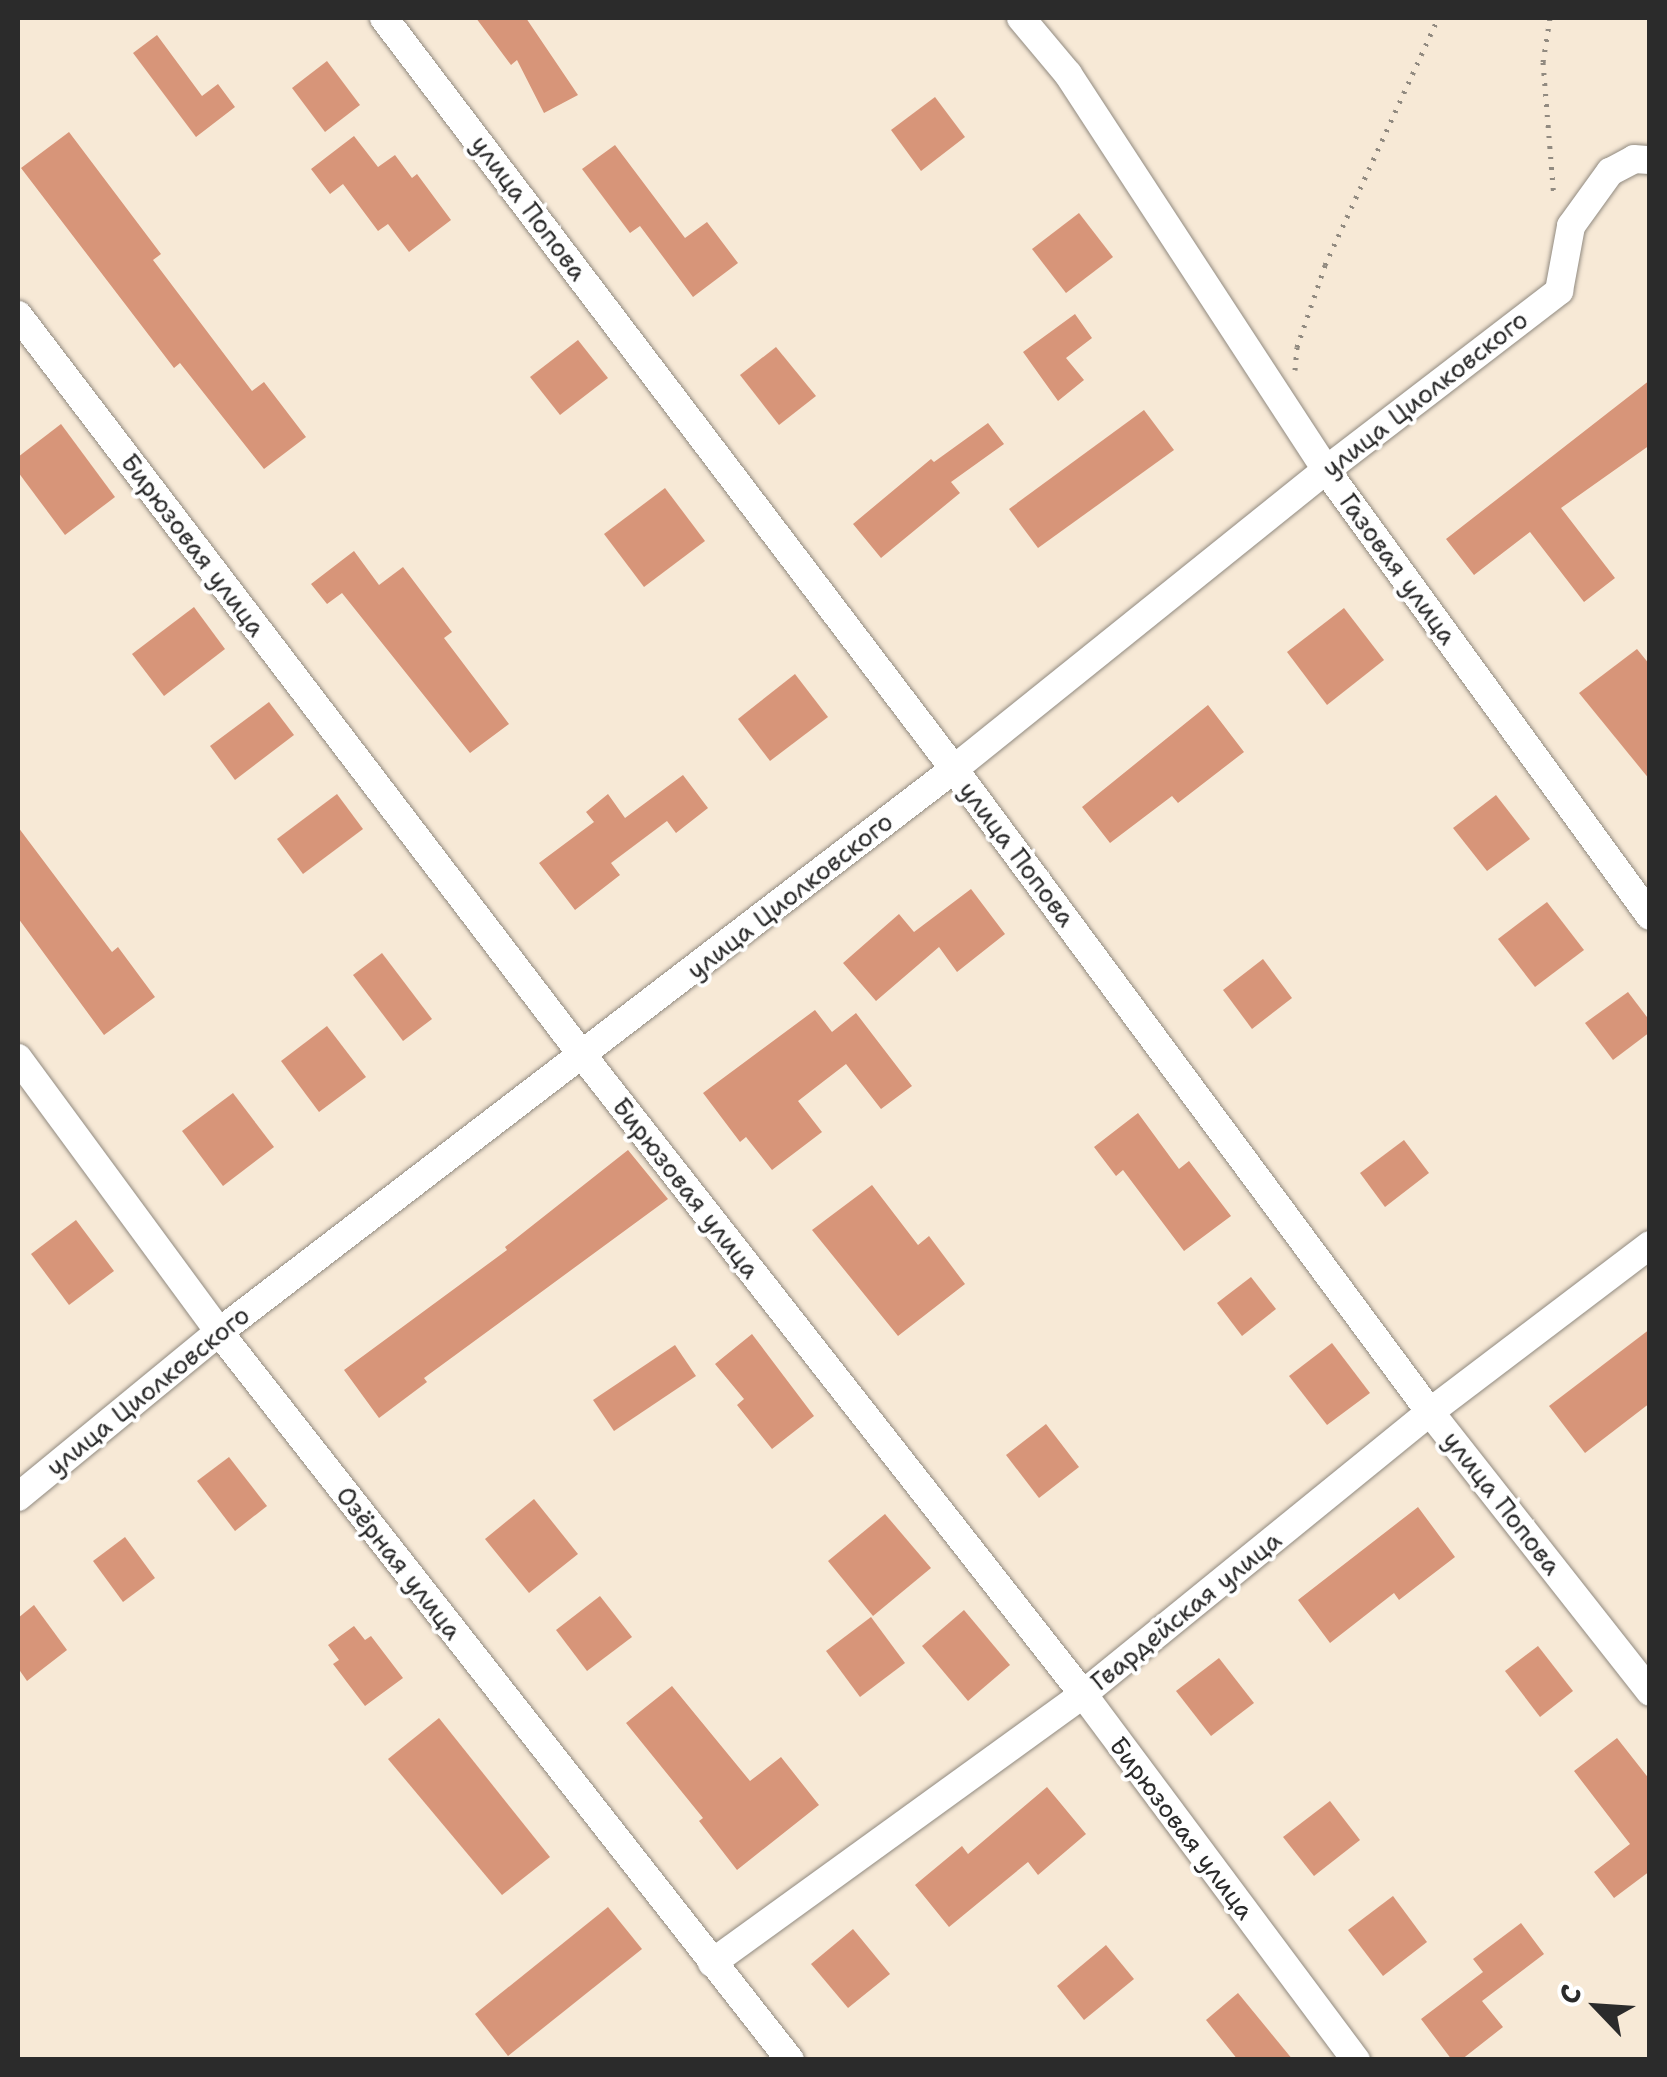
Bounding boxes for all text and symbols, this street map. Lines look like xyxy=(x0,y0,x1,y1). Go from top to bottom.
street label: улица Попова xyxy=(465,130,593,286)
street label: улица Циолковского xyxy=(1316,304,1534,484)
street label: Бирюзовая улица xyxy=(115,448,271,642)
street label: Газовая улица xyxy=(1333,488,1463,650)
street label: улица Попова xyxy=(953,776,1081,932)
street label: улица Циолковского xyxy=(681,806,899,986)
street label: Бирюзовая улица xyxy=(606,1092,766,1284)
street label: улица Циолковского xyxy=(40,1300,256,1482)
street label: улица Попова xyxy=(1437,1425,1567,1581)
street label: Озёрная улица xyxy=(330,1480,468,1646)
street label: Гвардейская улица xyxy=(1085,1525,1287,1697)
street label: Бирюзовая улица xyxy=(1104,1731,1260,1925)
north arrow xyxy=(1547,1957,1647,2057)
text: С xyxy=(1549,1979,1591,2010)

